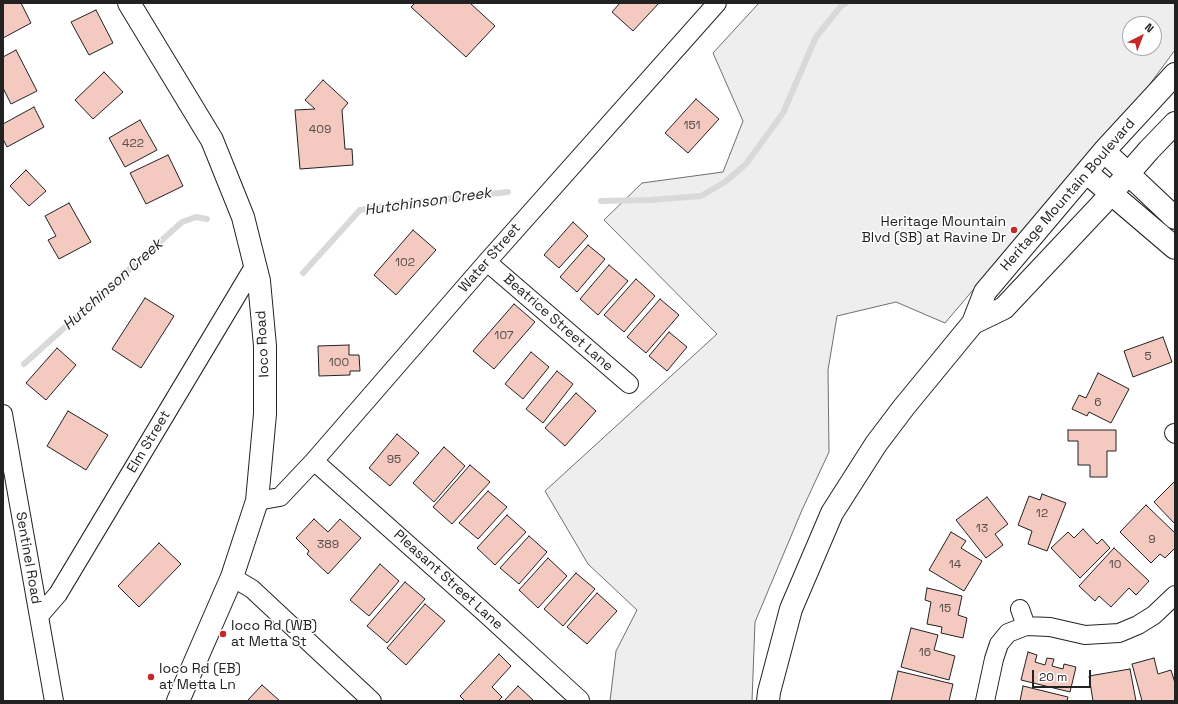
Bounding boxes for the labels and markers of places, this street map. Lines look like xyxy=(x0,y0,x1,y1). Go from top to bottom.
place label: Heritage Mountain Blvd (SB) at Ravine Dr xyxy=(861,214,1006,246)
marker: Heritage Mountain Blvd (SB) at Ravine Dr xyxy=(1009,225,1019,235)
place label: Ioco Rd (WB) at Metta St xyxy=(231,618,317,650)
marker: Ioco Rd (WB) at Metta St xyxy=(218,629,228,639)
place label: Ioco Rd (EB) at Metta Ln xyxy=(159,661,241,694)
marker: Ioco Rd (EB) at Metta Ln xyxy=(146,672,156,682)

